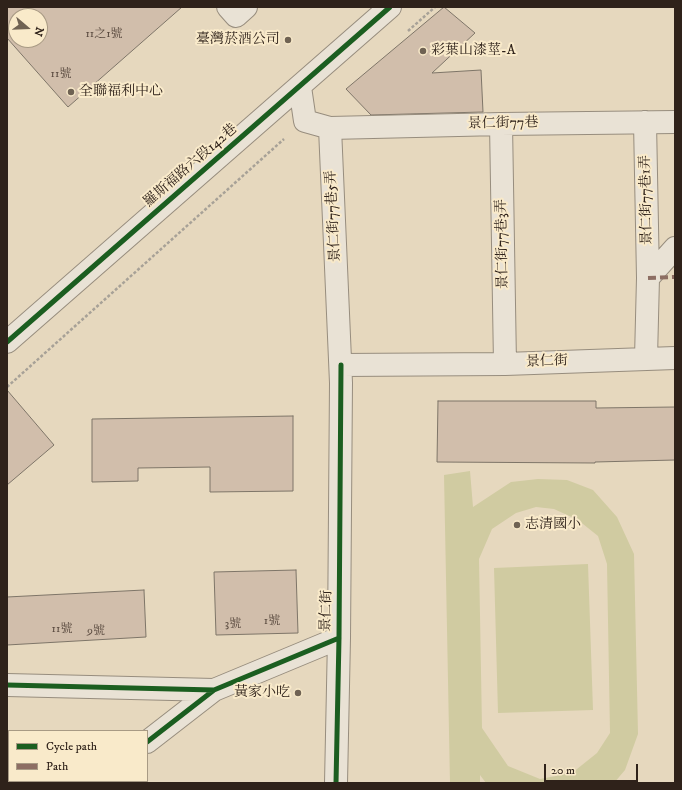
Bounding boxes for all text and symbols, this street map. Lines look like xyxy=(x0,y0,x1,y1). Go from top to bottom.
north arrow xyxy=(8,8,48,48)
text: N xyxy=(30,25,46,38)
house number: 11之1號 xyxy=(85,28,123,42)
place label: 臺灣菸酒公司 xyxy=(196,32,280,48)
marker: 臺灣菸酒公司 xyxy=(283,35,293,45)
place label: 彩葉山漆莖-A xyxy=(431,43,516,59)
marker: 彩葉山漆莖-A xyxy=(418,46,428,56)
house number: 11號 xyxy=(51,68,71,82)
place label: 全聯福利中心 xyxy=(79,84,163,100)
marker: 全聯福利中心 xyxy=(66,87,76,97)
street label: 景仁街77巷 xyxy=(467,115,539,133)
street label: 羅斯福路六段142巷 xyxy=(141,121,241,211)
street label: 景仁街77巷1弄 xyxy=(638,155,656,245)
street label: 景仁街77巷5弄 xyxy=(323,170,345,262)
street label: 景仁街77巷3弄 xyxy=(494,199,512,289)
street label: 景仁街 xyxy=(526,353,568,371)
place label: 志清國小 xyxy=(525,517,581,533)
marker: 志清國小 xyxy=(512,520,522,530)
street label: 景仁街 xyxy=(318,590,336,632)
house number: 1號 xyxy=(264,615,280,629)
house number: 3號 xyxy=(225,618,241,632)
house number: 11號 xyxy=(52,623,72,637)
house number: 9號 xyxy=(87,625,105,639)
place label: 黃家小吃 xyxy=(234,685,290,701)
marker: 黃家小吃 xyxy=(293,688,303,698)
legend xyxy=(8,730,148,782)
text: Cycle path xyxy=(46,739,97,754)
scale bar xyxy=(546,756,640,782)
text: Path xyxy=(46,759,68,774)
text: 20 m xyxy=(551,763,575,778)

